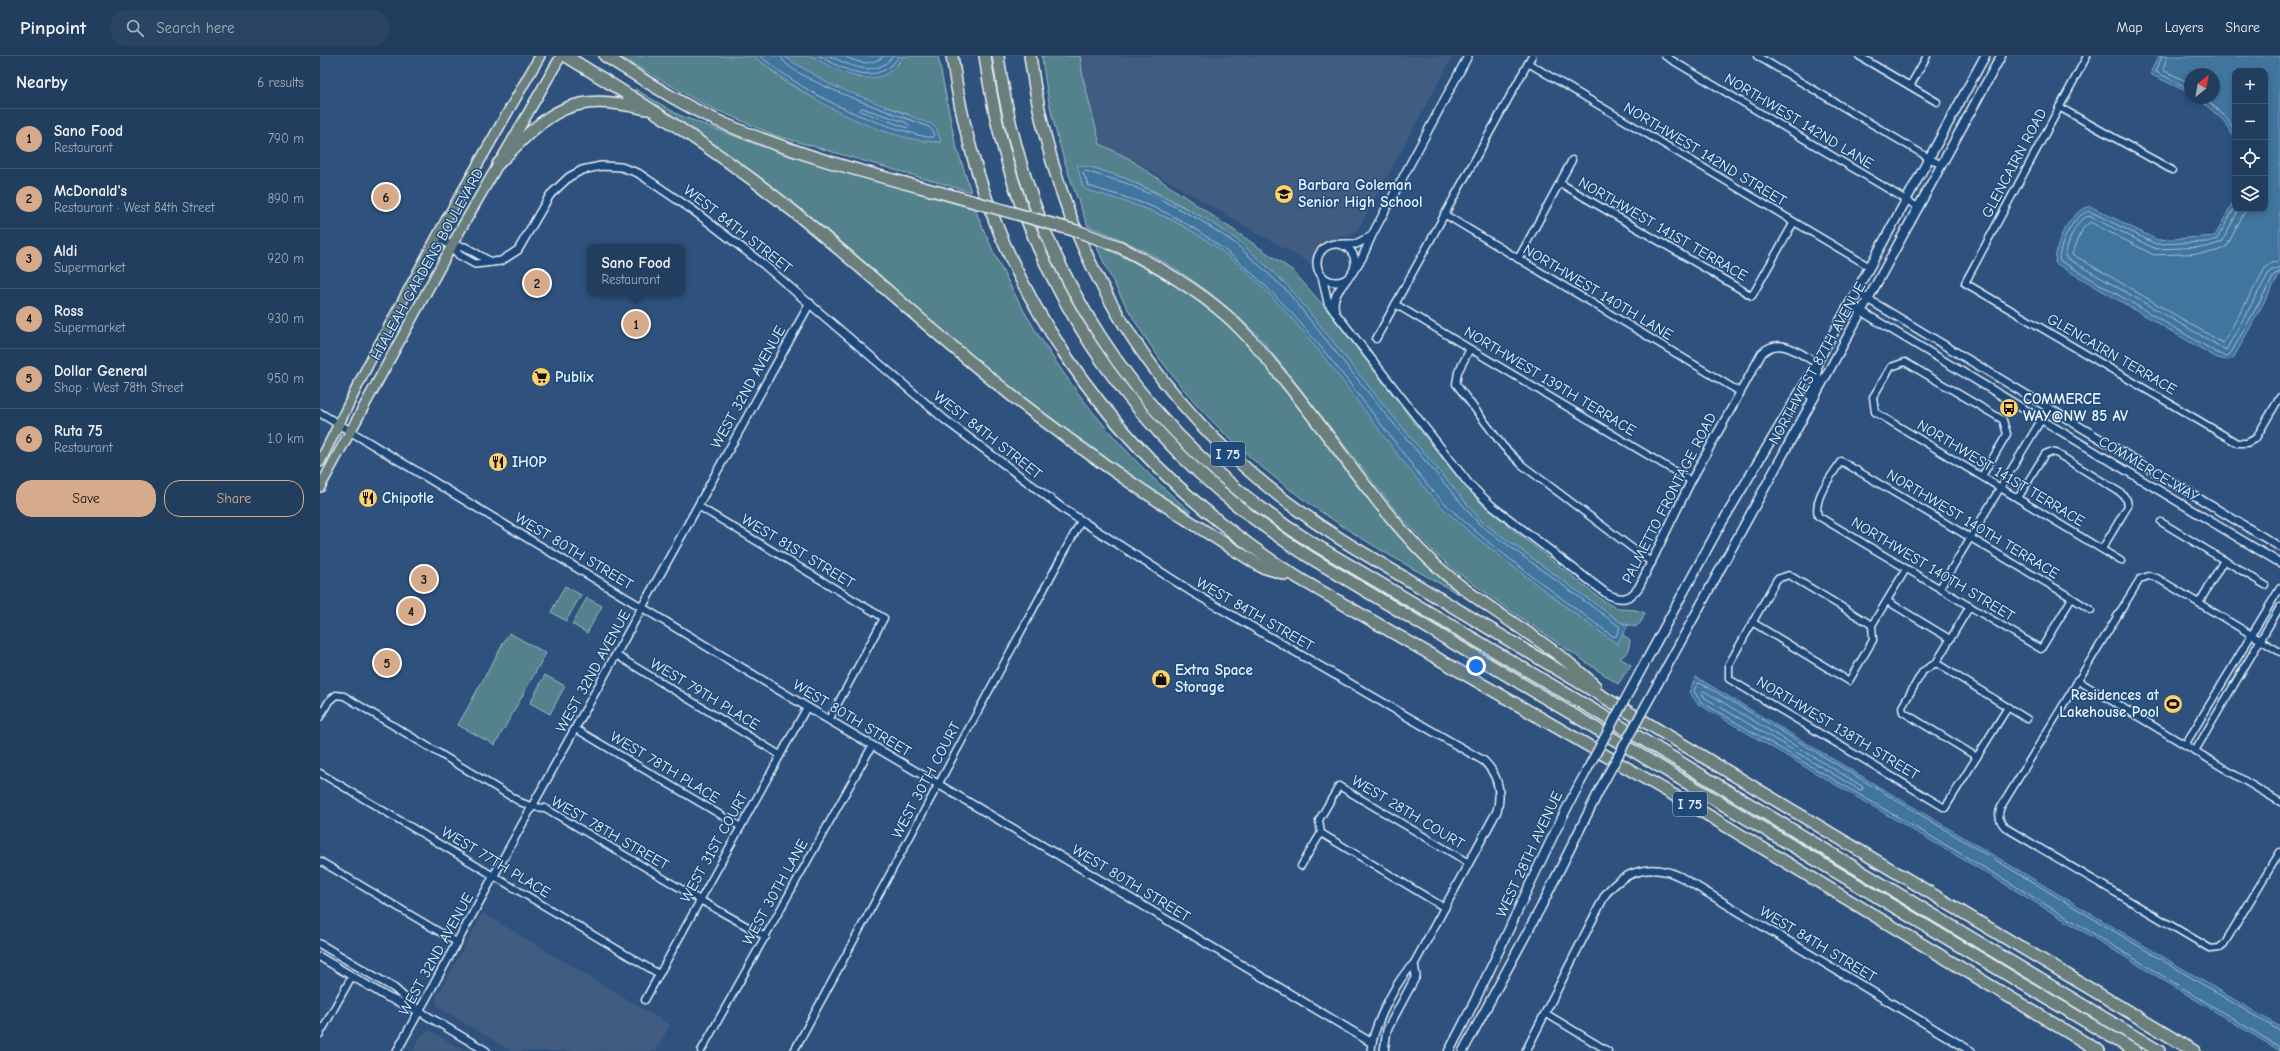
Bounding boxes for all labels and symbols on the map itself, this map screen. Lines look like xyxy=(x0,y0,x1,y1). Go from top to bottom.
north arrow xyxy=(2184,68,2220,104)
street label: NORTHWEST 142ND LANE xyxy=(1721,69,1877,173)
street label: NORTHWEST 142ND STREET xyxy=(1620,98,1790,210)
street label: GLENCAIRN ROAD xyxy=(1978,105,2050,221)
street label: HIALEAH GARDENS BOULEVARD xyxy=(367,165,487,363)
street label: NORTHWEST 141ST TERRACE xyxy=(1575,173,1751,285)
place label: Barbara Goleman Senior High School xyxy=(1298,176,1423,211)
street label: WEST 84TH STREET xyxy=(680,181,796,277)
pin: 6 xyxy=(373,182,399,212)
school or university icon: Barbara Goleman Senior High School xyxy=(1273,183,1295,205)
street label: NORTHWEST 140TH LANE xyxy=(1520,240,1676,344)
pin: 2 xyxy=(524,268,550,298)
street label: NORTHWEST 87TH AVENUE xyxy=(1765,278,1869,448)
pin: 1 xyxy=(623,309,649,339)
street label: GLENCAIRN TERRACE xyxy=(2044,310,2180,398)
street label: WEST 32ND AVENUE xyxy=(707,323,789,451)
street label: NORTHWEST 139TH TERRACE xyxy=(1461,323,1639,439)
supermarket icon: Publix xyxy=(530,366,552,388)
place label: Publix xyxy=(555,368,594,386)
street label: WEST 84TH STREET xyxy=(930,387,1046,483)
place label: COMMERCE WAY@NW 85 AV xyxy=(2023,390,2128,425)
bus stop icon: COMMERCE WAY@NW 85 AV xyxy=(1998,397,2020,419)
street label: PALMETTO FRONTAGE ROAD xyxy=(1618,410,1720,586)
street label: NORTHWEST 141ST TERRACE xyxy=(1914,416,2088,530)
street label: COMMERCE WAY xyxy=(2095,432,2203,506)
road number: I 75 xyxy=(1211,442,1245,466)
restaurant icon: IHOP xyxy=(487,451,509,473)
place label: IHOP xyxy=(512,453,547,471)
street label: NORTHWEST 140TH TERRACE xyxy=(1884,465,2062,583)
restaurant icon: Chipotle xyxy=(357,487,379,509)
place label: Chipotle xyxy=(382,489,434,507)
street label: WEST 80TH STREET xyxy=(512,509,637,593)
street label: WEST 81ST STREET xyxy=(738,510,858,592)
street label: NORTHWEST 140TH STREET xyxy=(1848,513,2018,625)
pin: 3 xyxy=(411,564,437,594)
street label: WEST 84TH STREET xyxy=(1193,573,1317,655)
pin: 4 xyxy=(398,596,424,626)
street label: WEST 32ND AVENUE xyxy=(552,607,634,735)
pin: 5 xyxy=(374,648,400,678)
street label: WEST 79TH PLACE xyxy=(647,654,763,734)
your location xyxy=(1466,656,1486,676)
place label: Extra Space Storage xyxy=(1175,661,1253,696)
shop icon: Extra Space Storage xyxy=(1150,668,1172,690)
street label: NORTHWEST 138TH STREET xyxy=(1754,672,1923,784)
street label: WEST 80TH STREET xyxy=(790,676,915,760)
place label: Residences at Lakehouse Pool xyxy=(2059,686,2160,721)
sports icon: Residences at Lakehouse Pool xyxy=(2162,693,2184,715)
street label: WEST 30TH COURT xyxy=(888,718,964,841)
street label: WEST 78TH PLACE xyxy=(607,727,723,807)
street label: WEST 28TH COURT xyxy=(1348,771,1468,853)
street label: WEST 31ST COURT xyxy=(676,788,752,906)
street label: WEST 28TH AVENUE xyxy=(1492,788,1566,920)
street label: WEST 78TH STREET xyxy=(548,792,672,874)
road number: I 75 xyxy=(1673,792,1707,816)
street label: WEST 77TH PLACE xyxy=(438,822,554,902)
street label: WEST 30TH LANE xyxy=(738,836,812,948)
street label: WEST 80TH STREET xyxy=(1069,841,1194,925)
street label: WEST 32ND AVENUE xyxy=(395,890,477,1018)
street label: WEST 84TH STREET xyxy=(1756,902,1880,986)

